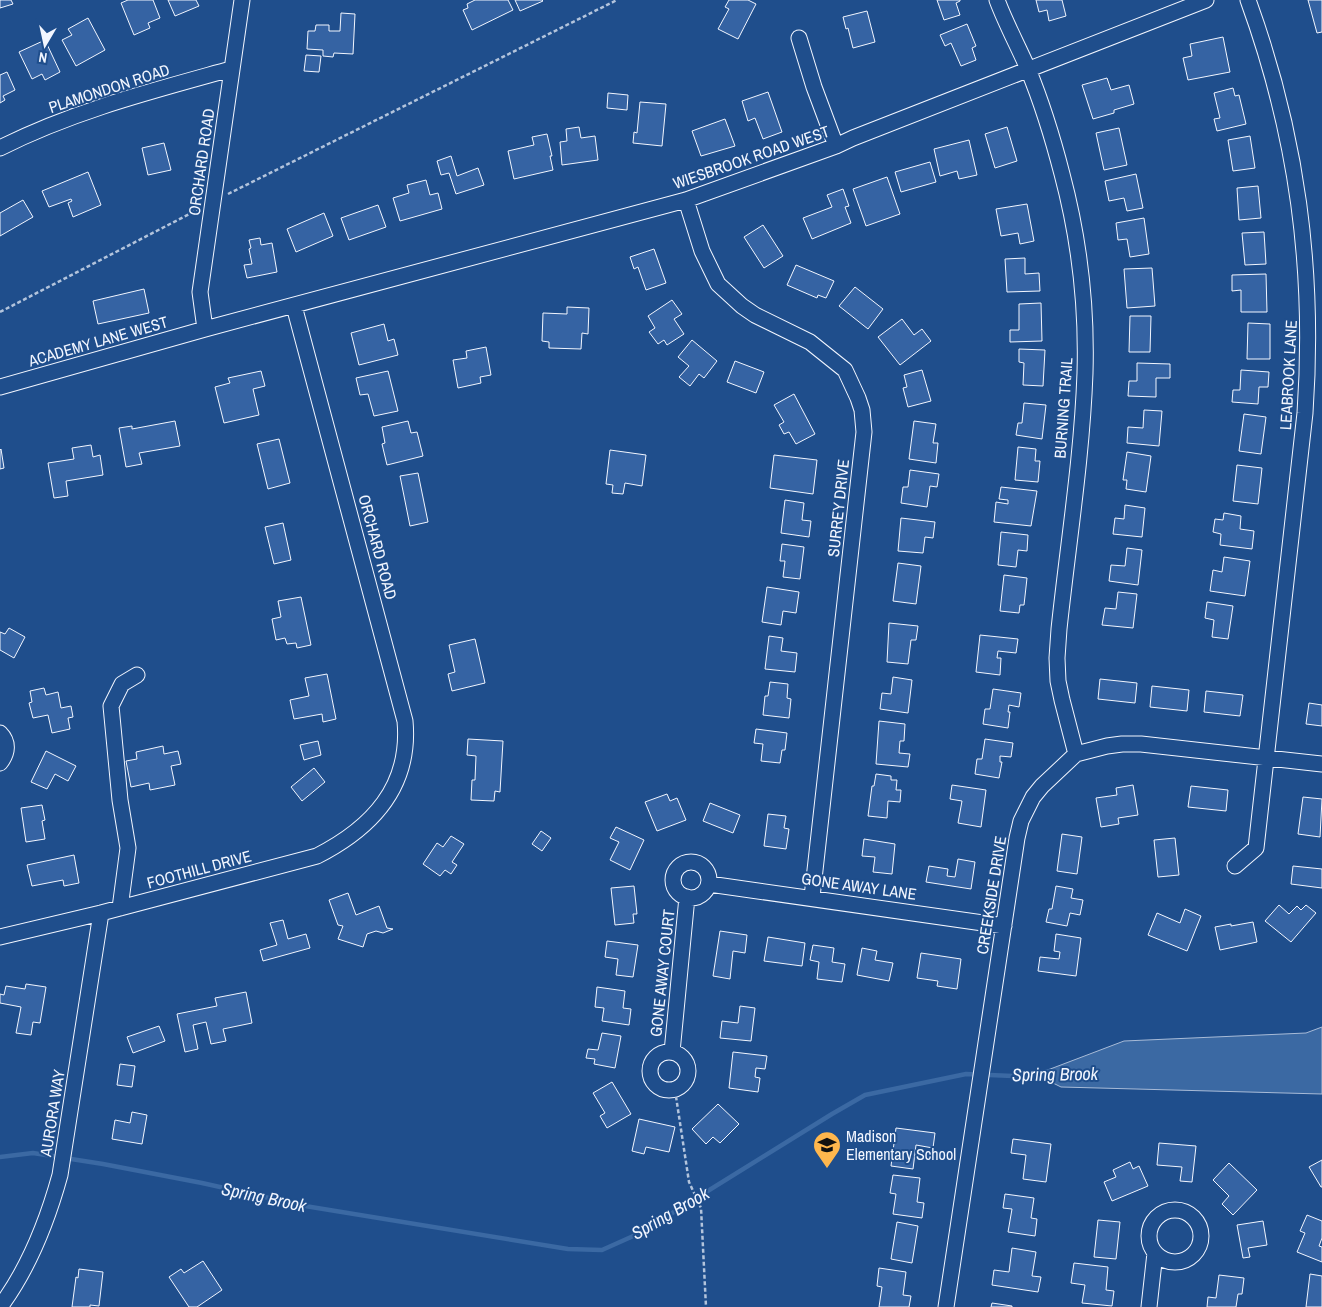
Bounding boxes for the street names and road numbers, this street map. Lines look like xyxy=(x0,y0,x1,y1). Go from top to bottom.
street label: PLAMONDON ROAD xyxy=(46,58,172,118)
street label: ORCHARD ROAD xyxy=(183,107,219,217)
street label: WIESBROOK ROAD WEST xyxy=(670,120,832,194)
street label: ACADEMY LANE WEST xyxy=(25,311,170,372)
street label: LEABROOK LANE xyxy=(1274,319,1302,431)
street label: BURNING TRAIL xyxy=(1049,356,1078,459)
street label: SURREY DRIVE xyxy=(822,458,854,558)
street label: ORCHARD ROAD xyxy=(353,492,403,602)
street label: CREEKSIDE DRIVE xyxy=(971,834,1011,956)
street label: FOOTHILL DRIVE xyxy=(144,844,254,894)
street label: GONE AWAY LANE xyxy=(800,867,918,905)
street label: GONE AWAY COURT xyxy=(644,908,680,1038)
street label: AURORA WAY xyxy=(34,1068,70,1159)

